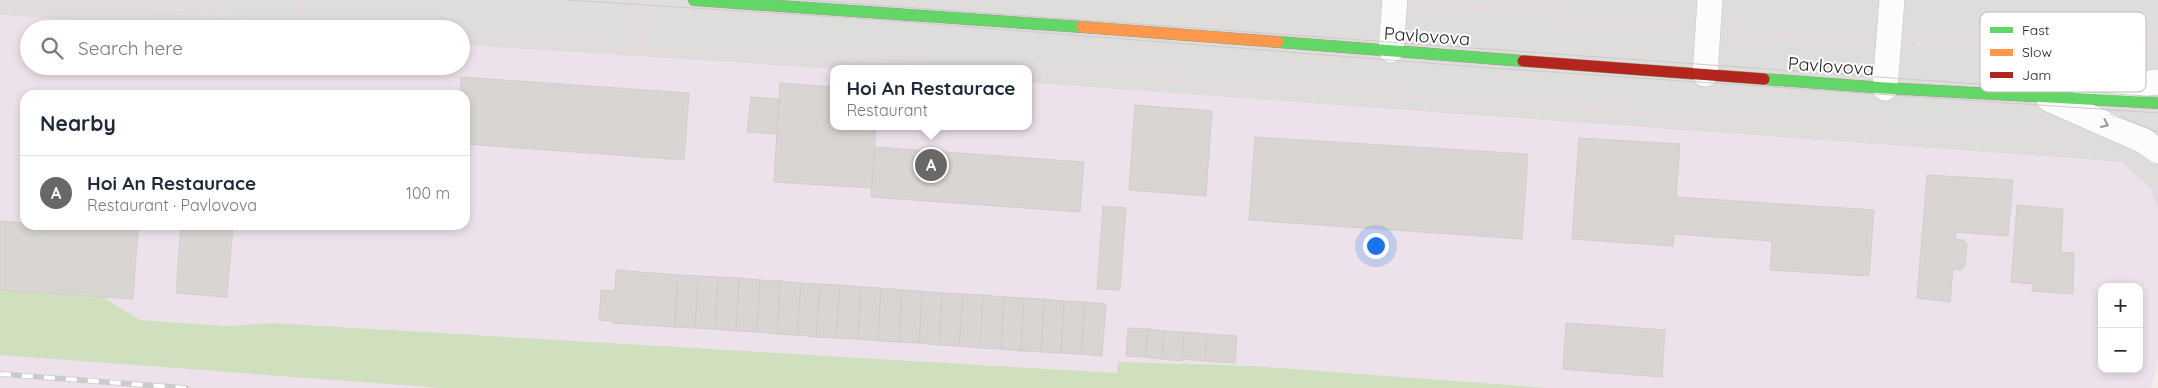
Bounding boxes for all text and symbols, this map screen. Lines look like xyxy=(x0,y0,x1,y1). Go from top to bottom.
legend xyxy=(1980,12,2146,92)
search box xyxy=(20,20,470,75)
text: Fast xyxy=(2022,21,2050,39)
street label: Pavlovova xyxy=(1383,22,1471,50)
icon: search xyxy=(38,34,66,62)
text: Search here xyxy=(78,36,183,60)
text: Slow xyxy=(2022,43,2052,61)
street label: Pavlovova xyxy=(1787,52,1875,80)
popup xyxy=(830,65,1032,130)
text: Jam xyxy=(2022,66,2051,84)
text: Hoi An Restaurace xyxy=(846,76,1016,100)
text: Restaurant xyxy=(846,100,928,120)
text: Nearby xyxy=(40,110,116,136)
one-way arrow xyxy=(2100,118,2109,128)
pin: A xyxy=(915,146,947,184)
text: Hoi An Restaurace xyxy=(87,171,256,195)
text: A xyxy=(51,183,61,203)
text: 100 m xyxy=(406,183,450,203)
text: Restaurant · Pavlovova xyxy=(87,195,257,215)
your location xyxy=(1363,233,1389,259)
map controls xyxy=(2098,283,2143,373)
button: + xyxy=(2098,283,2143,328)
button: − xyxy=(2098,328,2143,373)

